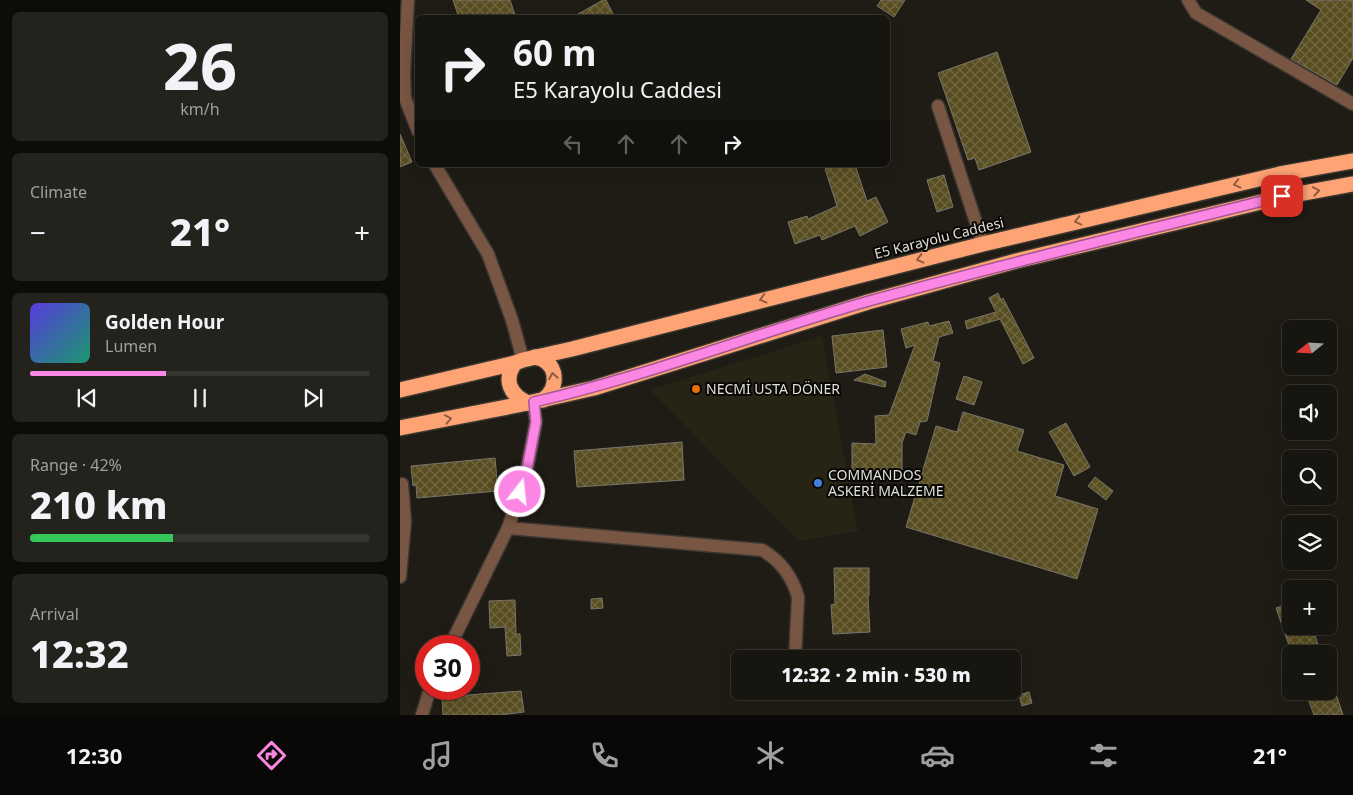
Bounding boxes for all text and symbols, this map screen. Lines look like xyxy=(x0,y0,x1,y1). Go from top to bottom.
text: 26 xyxy=(163,21,237,109)
text: 60 m xyxy=(513,29,596,76)
icon: right xyxy=(430,35,495,100)
text: E5 Karayolu Caddesi xyxy=(513,74,722,104)
text: km/h xyxy=(180,98,220,120)
icon: left xyxy=(559,130,587,158)
icon: ahead xyxy=(612,130,640,158)
icon: ahead xyxy=(665,130,693,158)
icon: right xyxy=(718,130,746,158)
pin xyxy=(1261,175,1303,217)
one-way arrow xyxy=(1232,178,1241,189)
text: Climate xyxy=(30,181,87,203)
icon: arrive xyxy=(1268,182,1296,210)
one-way arrow xyxy=(1311,186,1320,196)
text: 21° xyxy=(170,205,230,257)
street label: E5 Karayolu Caddesi xyxy=(872,212,1006,263)
text: − xyxy=(30,213,46,251)
text: + xyxy=(354,213,370,251)
one-way arrow xyxy=(1074,215,1083,226)
one-way arrow xyxy=(916,253,925,264)
one-way arrow xyxy=(758,293,767,304)
text: Golden Hour xyxy=(105,309,224,335)
north arrow xyxy=(1282,320,1338,375)
map controls xyxy=(1282,320,1337,700)
text: Lumen xyxy=(105,335,157,357)
one-way arrow xyxy=(548,371,558,380)
place label: NECMİ USTA DÖNER xyxy=(706,379,840,398)
marker: NECMİ USTA DÖNER xyxy=(690,383,702,395)
icon: previous xyxy=(73,384,101,412)
icon: pause xyxy=(186,384,214,412)
icon: next xyxy=(299,384,327,412)
button: sound xyxy=(1282,385,1337,440)
one-way arrow xyxy=(444,414,452,424)
button: search xyxy=(1282,450,1337,505)
text: Range · 42% xyxy=(30,454,122,476)
position arrow xyxy=(493,465,545,517)
place label: COMMANDOS ASKERİ MALZEME xyxy=(828,465,943,500)
marker: COMMANDOS ASKERİ MALZEME xyxy=(812,477,824,489)
text: 210 km xyxy=(30,478,168,530)
button: layers xyxy=(1282,515,1337,570)
button: + xyxy=(1282,580,1337,635)
text: Arrival xyxy=(30,603,79,625)
text: 12:32 xyxy=(30,627,129,679)
speed limit sign: 30 xyxy=(415,635,480,700)
button: − xyxy=(1282,645,1337,700)
text: 12:32 · 2 min · 530 m xyxy=(781,662,971,688)
icon: directions xyxy=(254,738,289,773)
icon: music xyxy=(420,738,455,773)
icon: phone xyxy=(587,738,622,773)
icon: climate xyxy=(753,738,788,773)
icon: car xyxy=(920,738,955,773)
icon: filters xyxy=(1086,738,1121,773)
text: 12:30 xyxy=(66,740,122,770)
text: 21° xyxy=(1253,740,1287,770)

